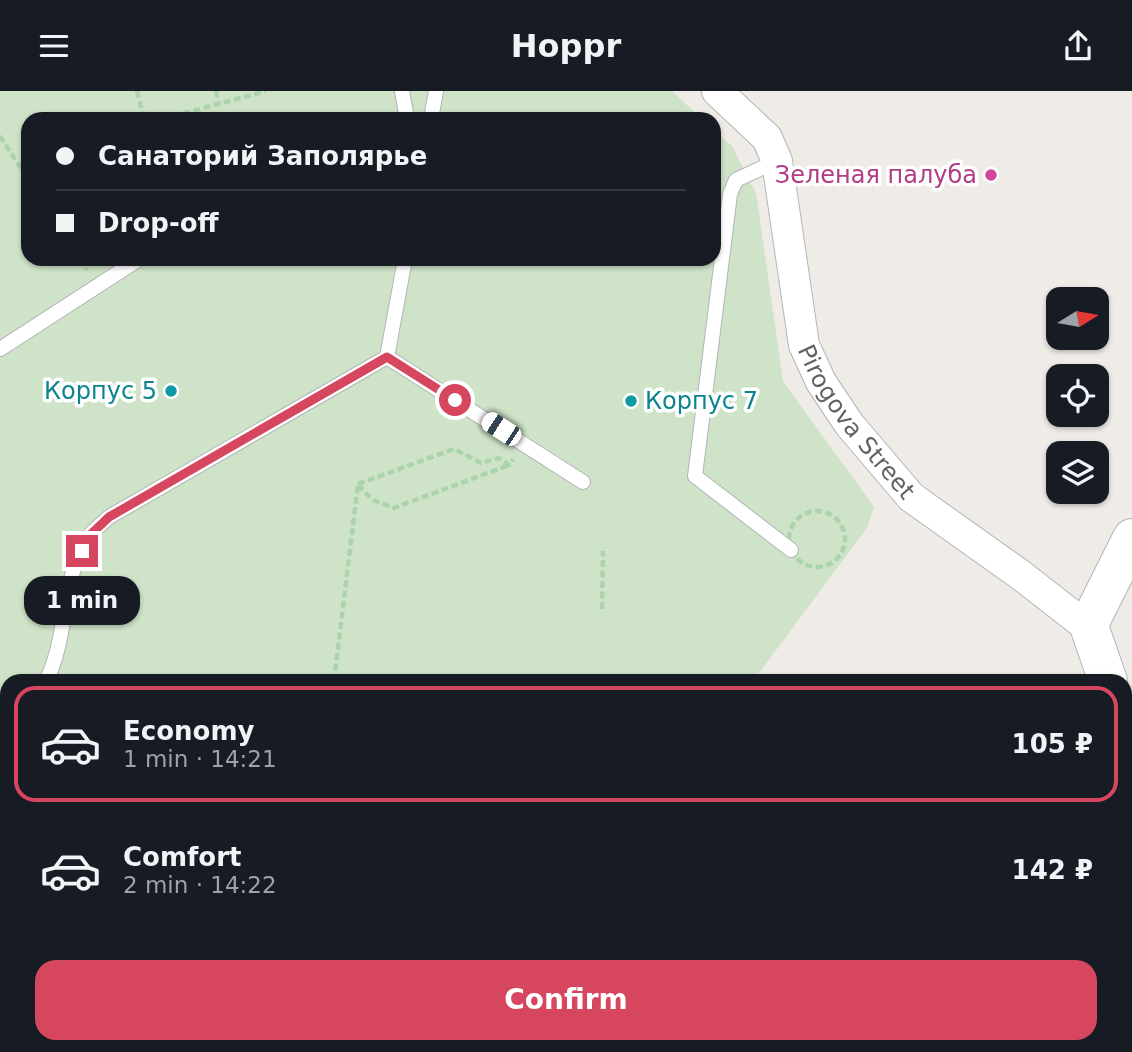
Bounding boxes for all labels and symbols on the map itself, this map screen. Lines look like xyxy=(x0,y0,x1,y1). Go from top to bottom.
place label: Зеленая палуба xyxy=(775,161,977,189)
marker: Зеленая палуба xyxy=(983,167,999,183)
north arrow xyxy=(1046,287,1110,350)
street label: Pirogova Street xyxy=(792,340,921,505)
place label: Корпус 5 xyxy=(44,377,157,405)
marker: Корпус 5 xyxy=(163,383,179,399)
route start xyxy=(439,384,471,416)
place label: Корпус 7 xyxy=(645,387,758,415)
marker: Корпус 7 xyxy=(623,393,639,409)
car xyxy=(478,409,525,449)
route end xyxy=(66,535,98,567)
callout: 1 min xyxy=(24,575,140,625)

